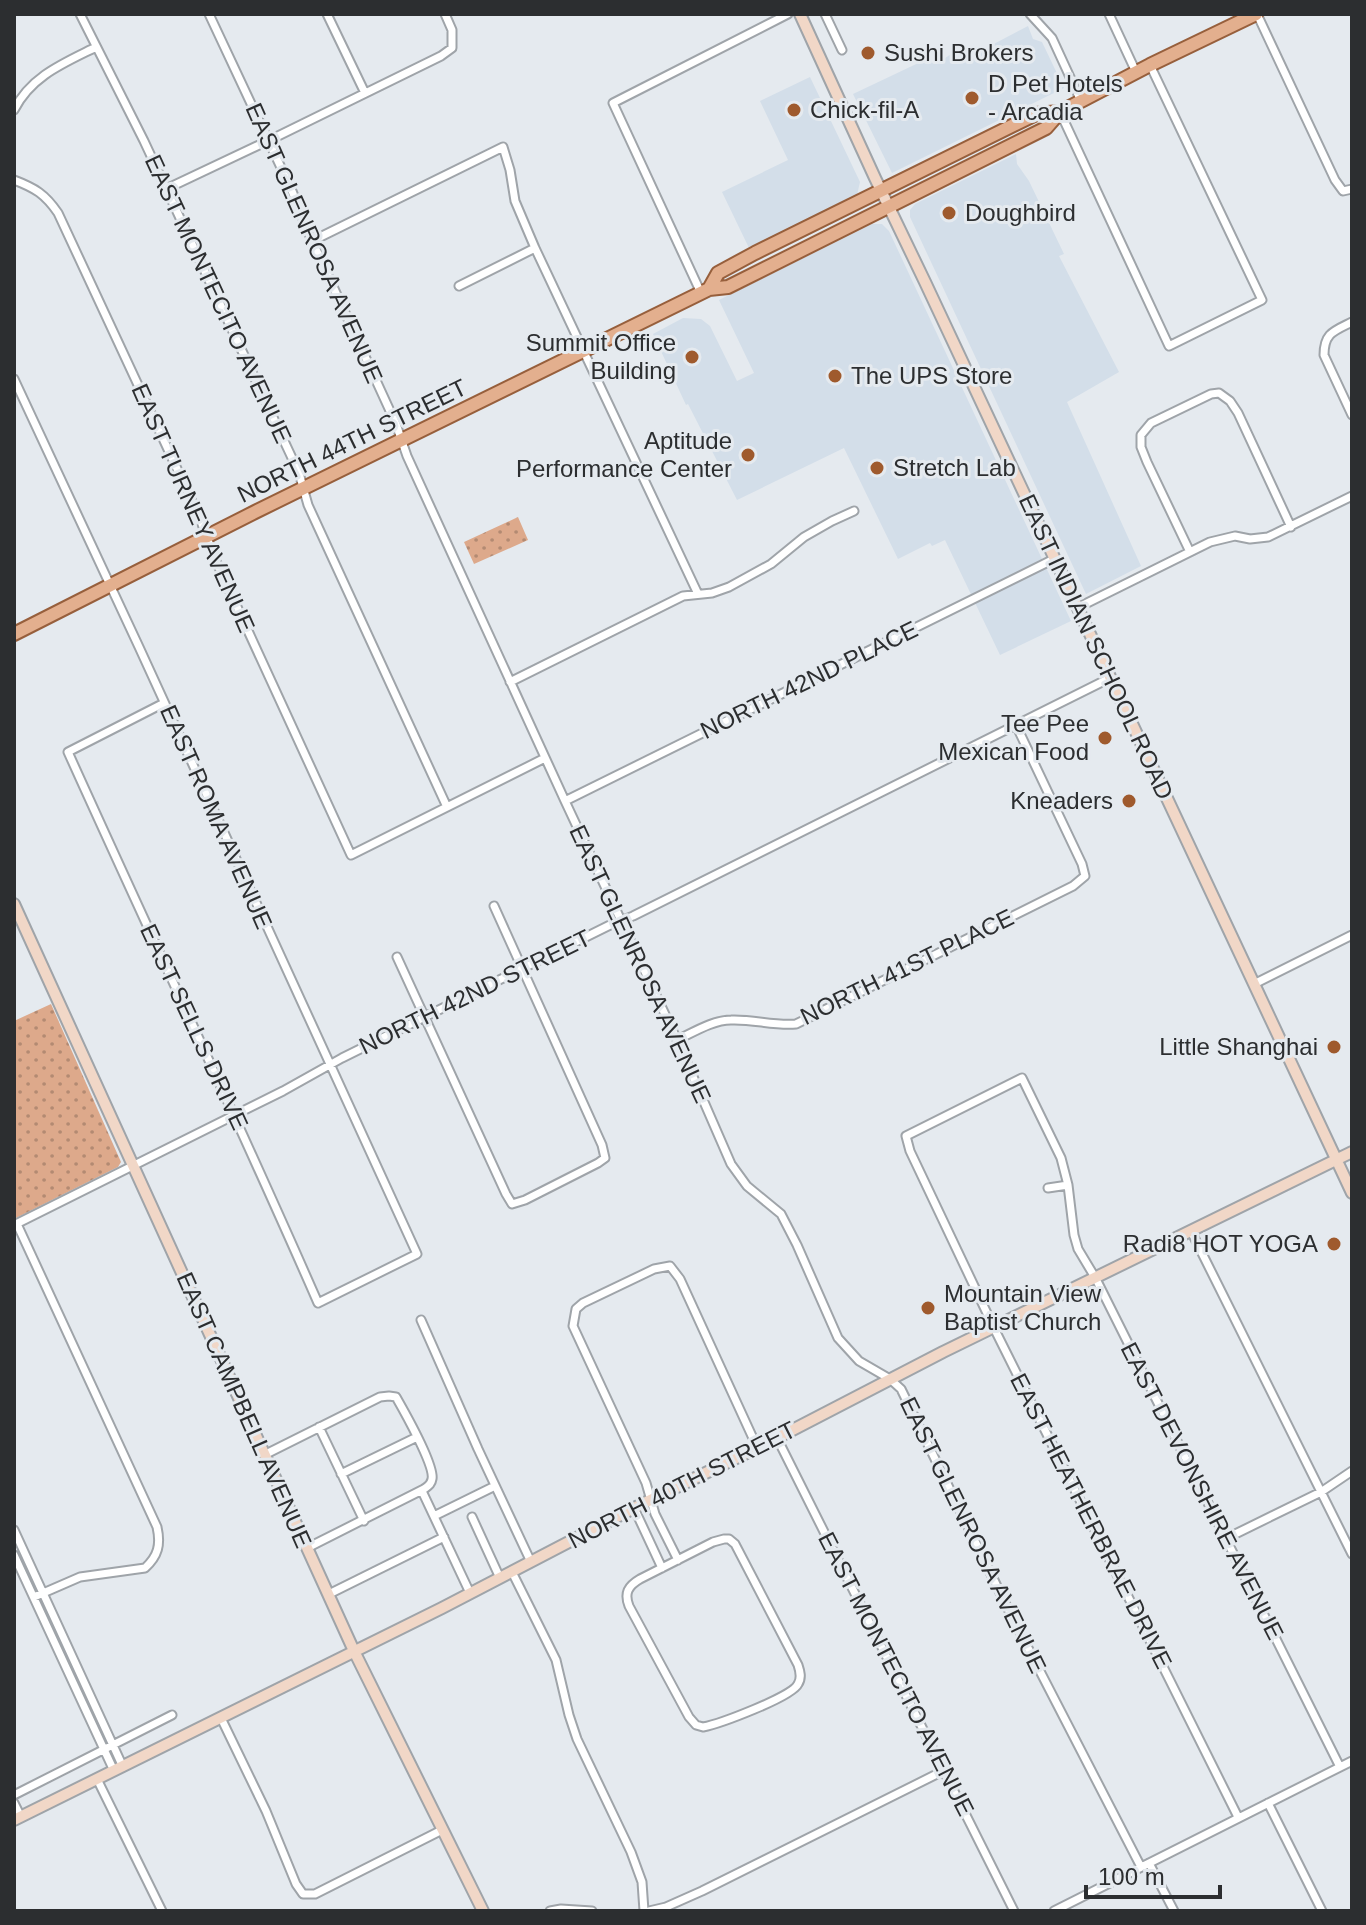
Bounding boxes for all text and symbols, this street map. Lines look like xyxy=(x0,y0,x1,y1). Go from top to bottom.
place label: Sushi Brokers xyxy=(884,39,1033,66)
marker: Sushi Brokers xyxy=(859,44,877,62)
place label: D Pet Hotels - Arcadia xyxy=(988,70,1123,125)
marker: D Pet Hotels - Arcadia xyxy=(963,89,981,107)
place label: Chick-fil-A xyxy=(810,96,919,123)
street label: EAST GLENROSA AVENUE xyxy=(240,99,388,387)
marker: Chick-fil-A xyxy=(785,101,803,119)
street label: EAST MONTECITO AVENUE xyxy=(140,150,297,447)
place label: Doughbird xyxy=(965,199,1076,226)
marker: Doughbird xyxy=(940,204,958,222)
place label: Summit Office Building xyxy=(526,329,676,384)
marker: Summit Office Building xyxy=(683,348,701,366)
place label: The UPS Store xyxy=(851,362,1012,389)
marker: The UPS Store xyxy=(826,367,844,385)
street label: NORTH 44TH STREET xyxy=(233,373,471,508)
street label: EAST TURNEY AVENUE xyxy=(126,379,260,636)
place label: Aptitude Performance Center xyxy=(516,427,732,482)
marker: Aptitude Performance Center xyxy=(739,446,757,464)
place label: Stretch Lab xyxy=(893,454,1016,481)
marker: Stretch Lab xyxy=(868,459,886,477)
street label: EAST INDIAN SCHOOL ROAD xyxy=(1014,490,1179,804)
street label: NORTH 42ND PLACE xyxy=(696,615,922,744)
street label: EAST ROMA AVENUE xyxy=(155,701,278,933)
place label: Tee Pee Mexican Food xyxy=(938,710,1089,765)
marker: Tee Pee Mexican Food xyxy=(1096,729,1114,747)
place label: Kneaders xyxy=(1010,787,1113,814)
marker: Kneaders xyxy=(1120,792,1138,810)
street label: EAST GLENROSA AVENUE xyxy=(564,821,717,1107)
street label: NORTH 41ST PLACE xyxy=(796,903,1018,1030)
street label: EAST SELLS DRIVE xyxy=(135,920,254,1134)
street label: NORTH 42ND STREET xyxy=(355,924,595,1059)
place label: Little Shanghai xyxy=(1159,1033,1318,1060)
marker: Little Shanghai xyxy=(1325,1038,1343,1056)
place label: Radi8 HOT YOGA xyxy=(1123,1230,1318,1257)
marker: Radi8 HOT YOGA xyxy=(1325,1235,1343,1253)
street label: EAST CAMPBELL AVENUE xyxy=(171,1268,317,1552)
place label: Mountain View Baptist Church xyxy=(944,1280,1102,1335)
marker: Mountain View Baptist Church xyxy=(919,1299,937,1317)
street label: EAST DEVONSHIRE AVENUE xyxy=(1116,1338,1289,1644)
street label: EAST HEATHERBRAE DRIVE xyxy=(1005,1369,1178,1673)
street label: EAST GLENROSA AVENUE xyxy=(895,1393,1052,1677)
street label: NORTH 40TH STREET xyxy=(564,1415,800,1554)
street label: EAST MONTECITO AVENUE xyxy=(813,1527,980,1820)
scale bar xyxy=(1086,1849,1220,1899)
text: 100 m xyxy=(1098,1863,1165,1890)

